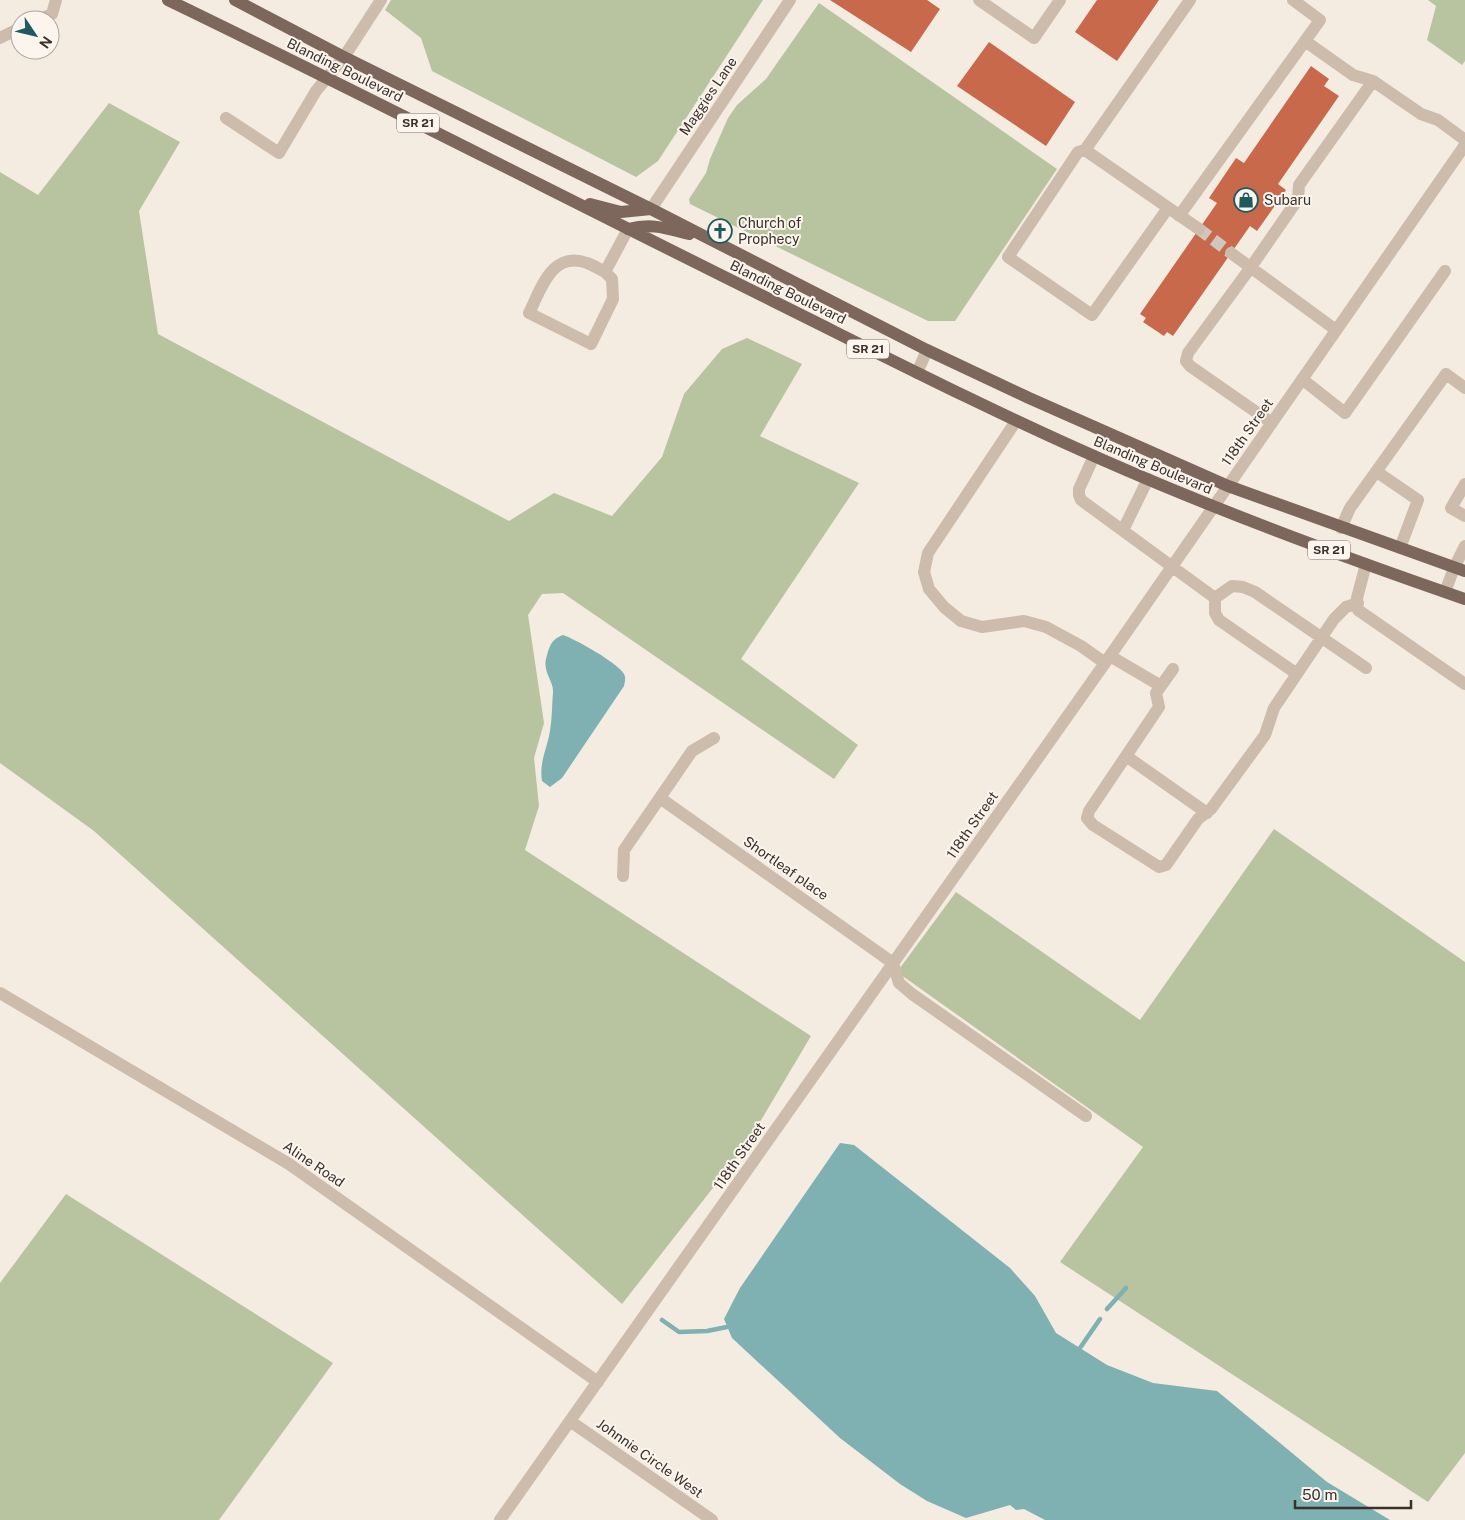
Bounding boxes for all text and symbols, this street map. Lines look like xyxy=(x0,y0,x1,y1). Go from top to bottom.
north arrow xyxy=(10,10,60,60)
text: N xyxy=(36,33,55,52)
street label: Blanding Boulevard xyxy=(284,35,406,105)
street label: Maggies Lane xyxy=(676,54,740,138)
road number: SR 21 xyxy=(397,114,439,132)
shop icon: Subaru xyxy=(1233,187,1259,213)
place label: Subaru xyxy=(1264,192,1311,208)
place label: Church of Prophecy xyxy=(738,215,802,247)
church icon: Church of Prophecy xyxy=(707,218,733,244)
street label: Blanding Boulevard xyxy=(727,257,849,327)
road number: SR 21 xyxy=(847,339,889,358)
street label: 118th Street xyxy=(1218,395,1276,469)
street label: Blanding Boulevard xyxy=(1091,433,1215,497)
road number: SR 21 xyxy=(1308,540,1350,560)
street label: 118th Street xyxy=(943,788,1001,862)
street label: Shortleaf place xyxy=(740,833,832,903)
street label: 118th Street xyxy=(710,1119,768,1193)
street label: Aline Road xyxy=(280,1138,348,1190)
street label: Johnnie Circle West xyxy=(594,1415,706,1501)
scale bar xyxy=(1295,1478,1411,1510)
text: 50 m xyxy=(1302,1486,1337,1503)

